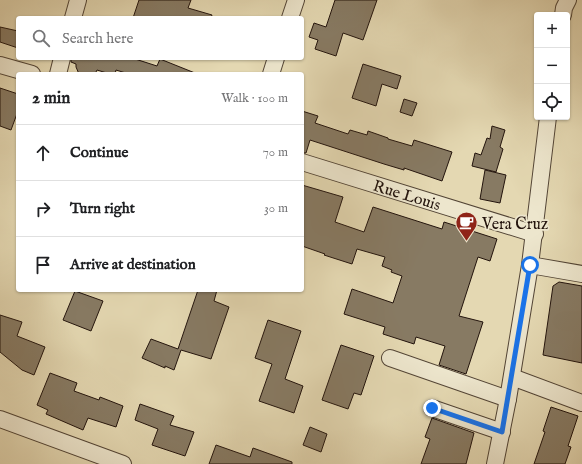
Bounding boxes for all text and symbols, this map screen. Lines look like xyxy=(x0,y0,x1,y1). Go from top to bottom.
map controls xyxy=(534,12,570,120)
button: + xyxy=(534,12,570,48)
search box xyxy=(16,16,304,60)
icon: search xyxy=(30,27,52,49)
text: Search here xyxy=(62,29,133,48)
button: − xyxy=(534,48,570,84)
button: locate xyxy=(534,84,570,120)
text: 2 min xyxy=(32,88,70,109)
text: Walk · 100 m xyxy=(221,90,288,107)
icon: ahead xyxy=(32,142,54,164)
text: Continue xyxy=(70,143,128,162)
text: 70 m xyxy=(263,144,288,161)
street label: Rue Louis xyxy=(370,177,443,216)
icon: right xyxy=(32,198,54,220)
text: Turn right xyxy=(70,199,135,218)
text: 30 m xyxy=(264,200,288,217)
cafe icon: Vera Cruz xyxy=(453,210,479,243)
place label: Vera Cruz xyxy=(481,215,548,235)
icon: arrive xyxy=(32,254,54,276)
text: Arrive at destination xyxy=(70,255,196,274)
route start xyxy=(521,256,539,274)
route end xyxy=(423,399,441,417)

